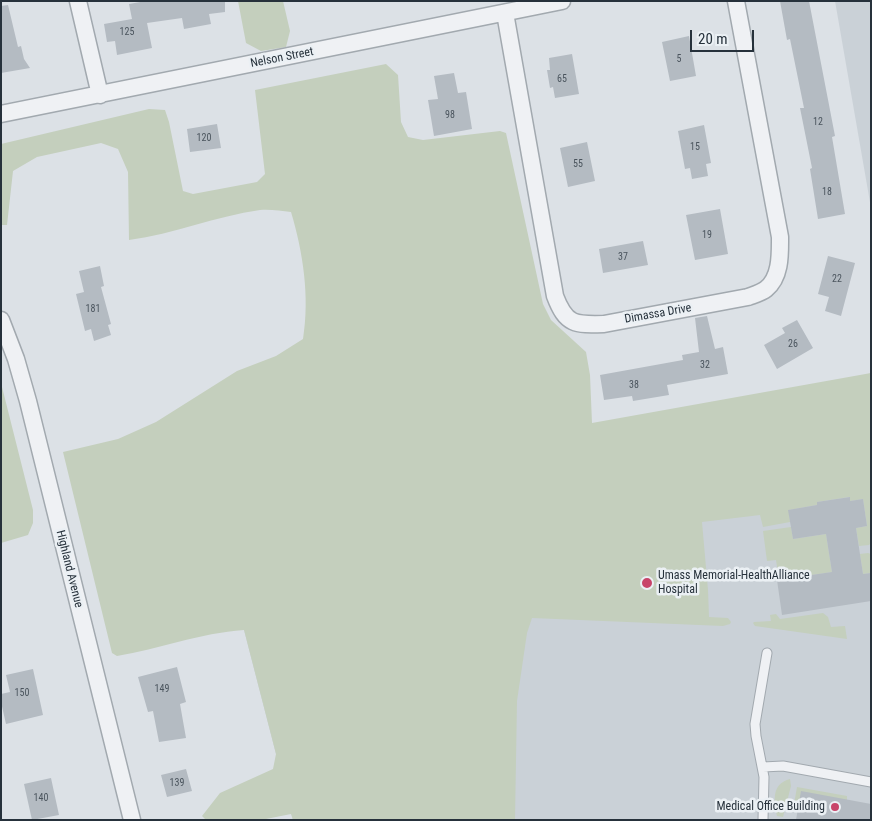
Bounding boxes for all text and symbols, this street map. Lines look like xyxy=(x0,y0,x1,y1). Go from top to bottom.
scale bar xyxy=(692,20,756,52)
house number: 125 xyxy=(120,26,134,38)
text: 20 m xyxy=(698,30,728,48)
street label: Nelson Street xyxy=(249,45,315,71)
house number: 5 xyxy=(677,53,681,65)
house number: 65 xyxy=(557,73,567,85)
house number: 98 xyxy=(445,109,455,121)
house number: 12 xyxy=(813,116,823,128)
house number: 120 xyxy=(197,132,211,144)
house number: 15 xyxy=(690,141,700,153)
house number: 55 xyxy=(573,158,583,170)
house number: 18 xyxy=(822,186,832,198)
house number: 19 xyxy=(702,229,712,241)
house number: 37 xyxy=(618,251,628,263)
house number: 22 xyxy=(832,273,842,285)
street label: Dimassa Drive xyxy=(623,301,693,327)
house number: 181 xyxy=(86,303,100,315)
house number: 26 xyxy=(788,338,798,350)
house number: 32 xyxy=(700,359,710,371)
house number: 38 xyxy=(629,379,639,391)
street label: Highland Avenue xyxy=(52,529,86,609)
place label: Umass Memorial-HealthAlliance Hospital xyxy=(658,569,810,597)
marker: Umass Memorial-HealthAlliance Hospital xyxy=(640,576,654,590)
house number: 149 xyxy=(155,683,169,695)
house number: 150 xyxy=(15,687,29,699)
house number: 139 xyxy=(170,777,184,789)
house number: 140 xyxy=(34,792,48,804)
place label: Medical Office Building xyxy=(716,800,825,814)
marker: Medical Office Building xyxy=(829,801,841,813)

